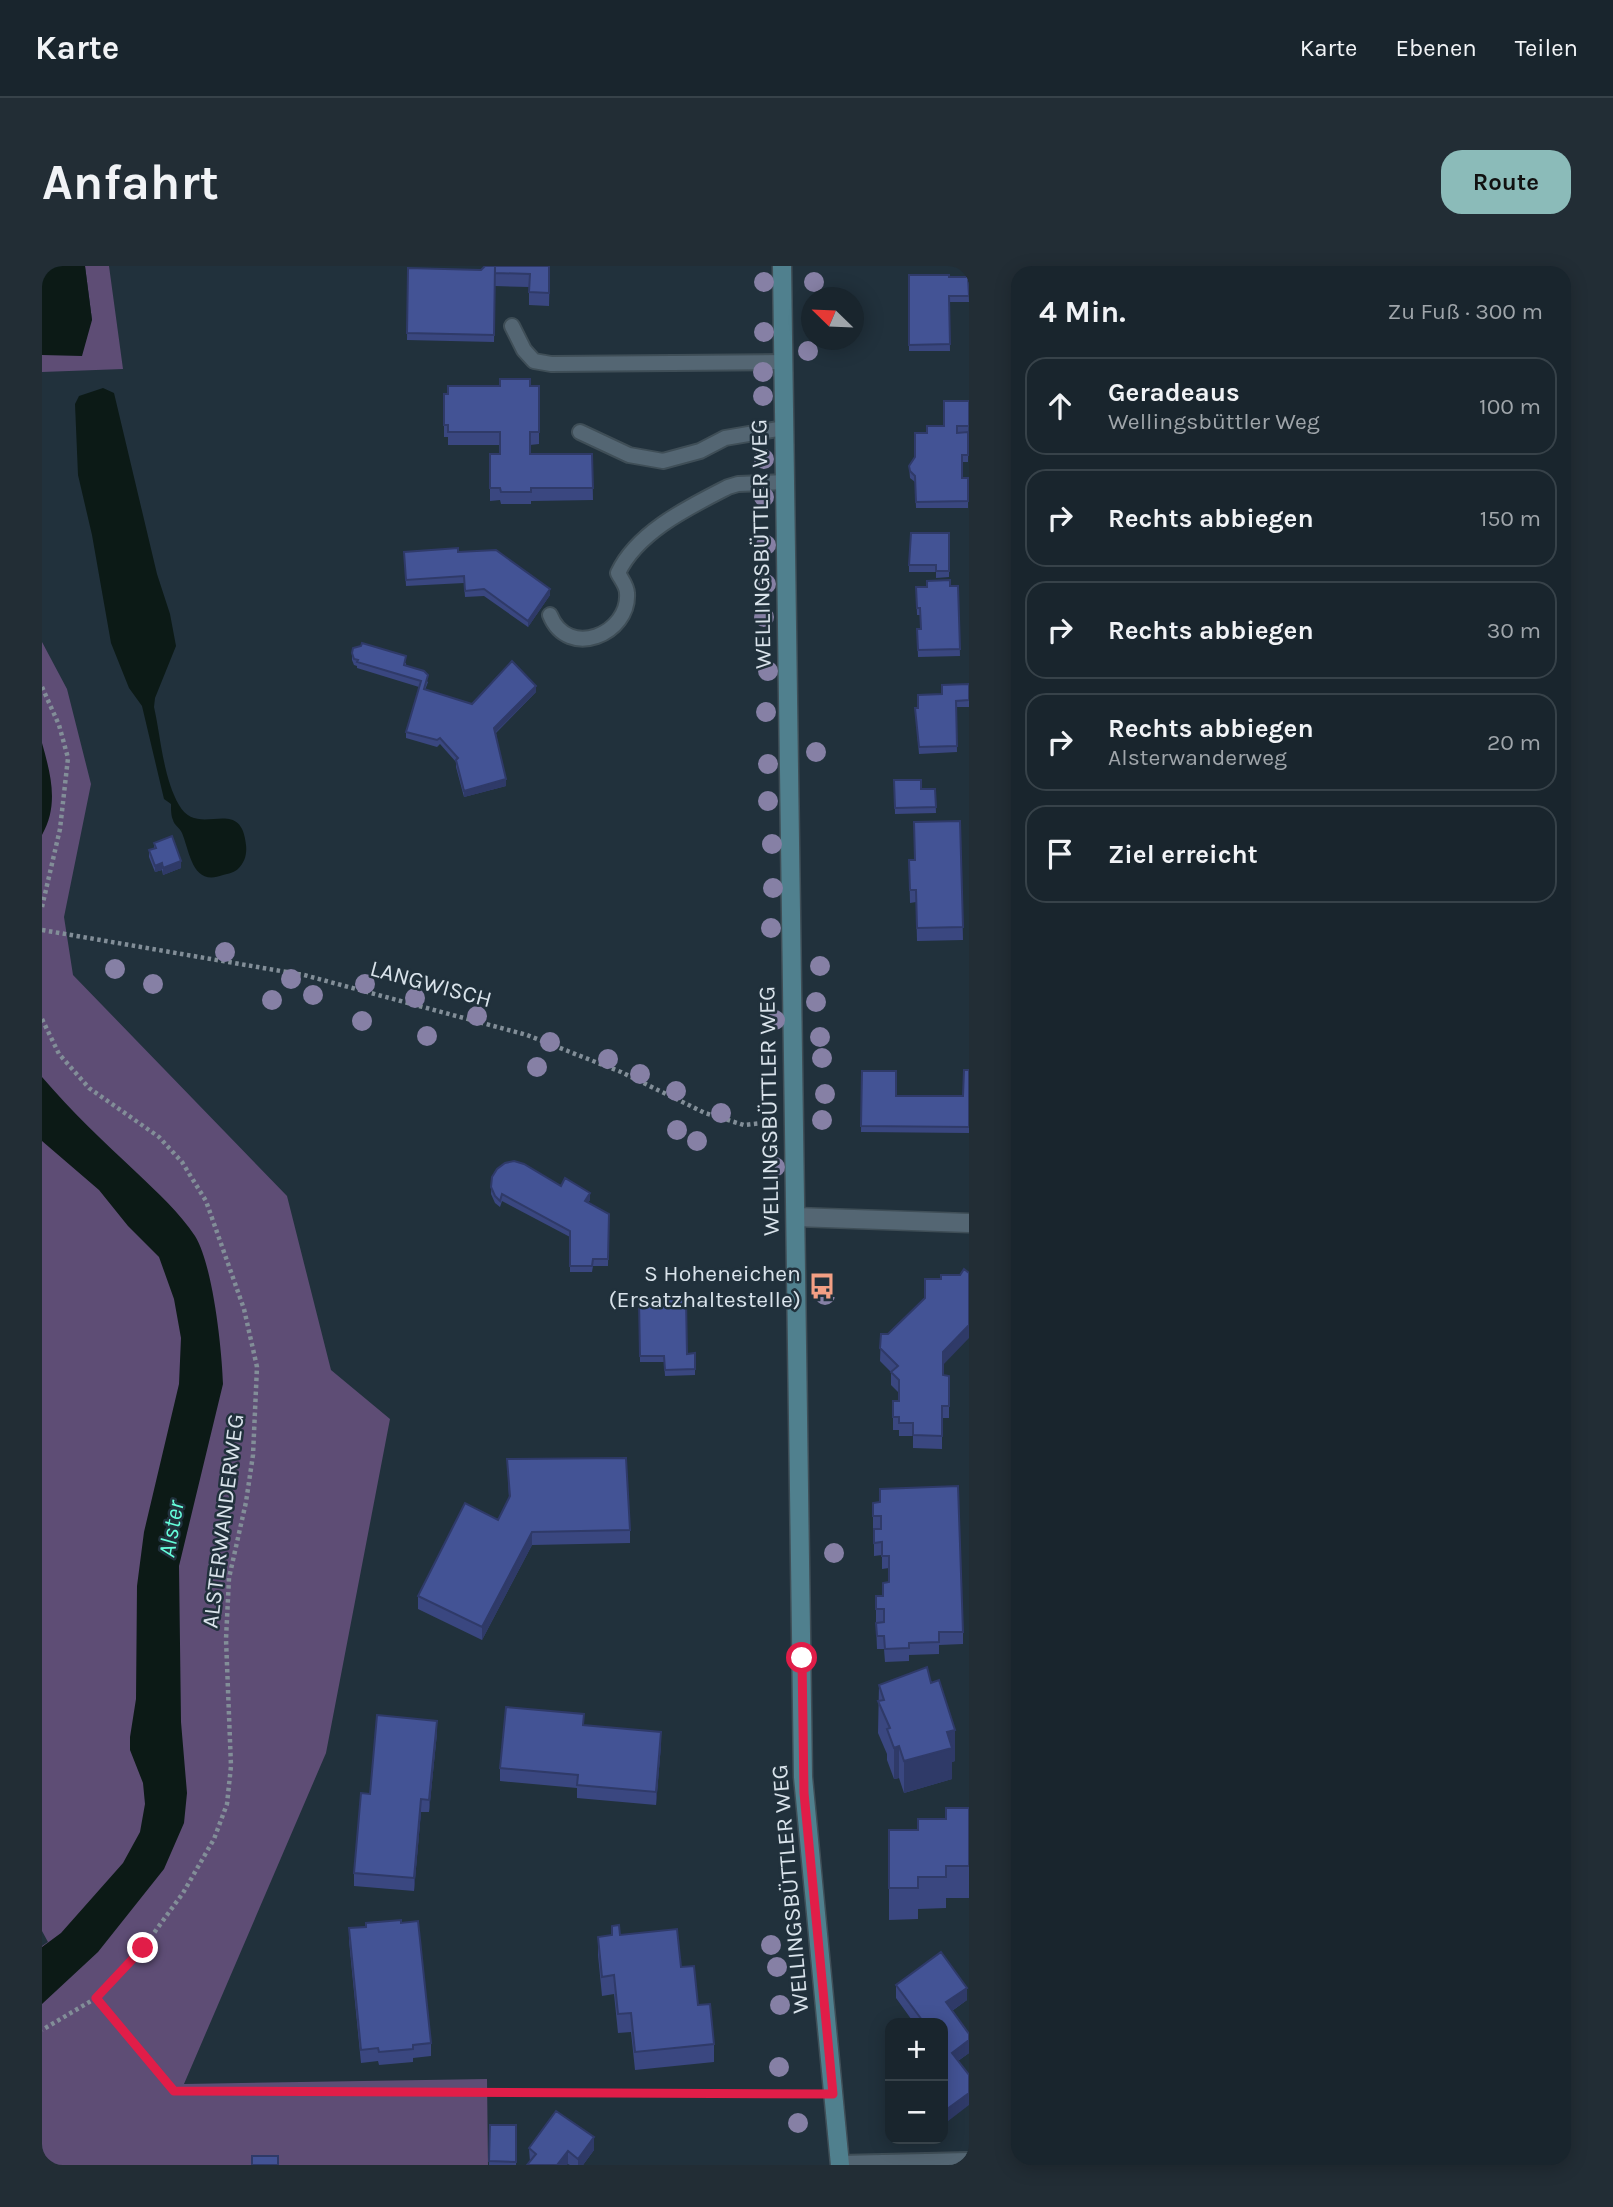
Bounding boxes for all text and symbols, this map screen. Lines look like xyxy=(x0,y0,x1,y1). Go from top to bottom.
text: Karte xyxy=(35,29,119,67)
text: Karte xyxy=(1300,34,1357,62)
text: Ebenen xyxy=(1395,34,1477,62)
text: Teilen xyxy=(1515,34,1578,62)
button: Route xyxy=(1441,150,1571,214)
text: Anfahrt xyxy=(42,154,219,211)
north arrow xyxy=(801,287,864,350)
text: 4 Min. xyxy=(1039,294,1126,330)
text: Zu Fuß · 300 m xyxy=(1388,298,1543,325)
text: Geradeaus xyxy=(1108,377,1240,408)
icon: ahead xyxy=(1041,387,1079,425)
text: 100 m xyxy=(1479,393,1541,420)
text: Wellingsbüttler Weg xyxy=(1108,408,1320,435)
street label: WELLINGSBÜTTLER WEG xyxy=(745,419,777,669)
icon: right xyxy=(1041,499,1079,537)
text: Rechts abbiegen xyxy=(1108,503,1314,534)
text: 150 m xyxy=(1480,505,1541,532)
icon: right xyxy=(1041,611,1079,649)
text: Rechts abbiegen xyxy=(1108,615,1314,646)
text: 30 m xyxy=(1487,617,1541,644)
text: Rechts abbiegen xyxy=(1108,713,1314,744)
icon: right xyxy=(1041,723,1079,761)
text: 20 m xyxy=(1487,729,1541,756)
text: Alsterwanderweg xyxy=(1108,744,1287,771)
icon: arrive xyxy=(1041,835,1079,873)
text: Ziel erreicht xyxy=(1108,839,1258,870)
street label: LANGWISCH xyxy=(367,955,495,1013)
street label: WELLINGSBÜTTLER WEG xyxy=(753,986,785,1236)
place label: S Hoheneichen (Ersatzhaltestelle) xyxy=(608,1260,801,1313)
bus stop icon: S Hoheneichen (Ersatzhaltestelle) xyxy=(807,1271,837,1301)
street label: ALSTERWANDERWEG xyxy=(196,1412,250,1630)
water label: Alster xyxy=(152,1498,190,1560)
route start xyxy=(786,1642,817,1673)
street label: WELLINGSBÜTTLER WEG xyxy=(766,1763,814,2015)
route end xyxy=(127,1932,158,1963)
map controls xyxy=(885,2018,948,2144)
button: + xyxy=(885,2018,948,2081)
button: − xyxy=(885,2081,948,2144)

